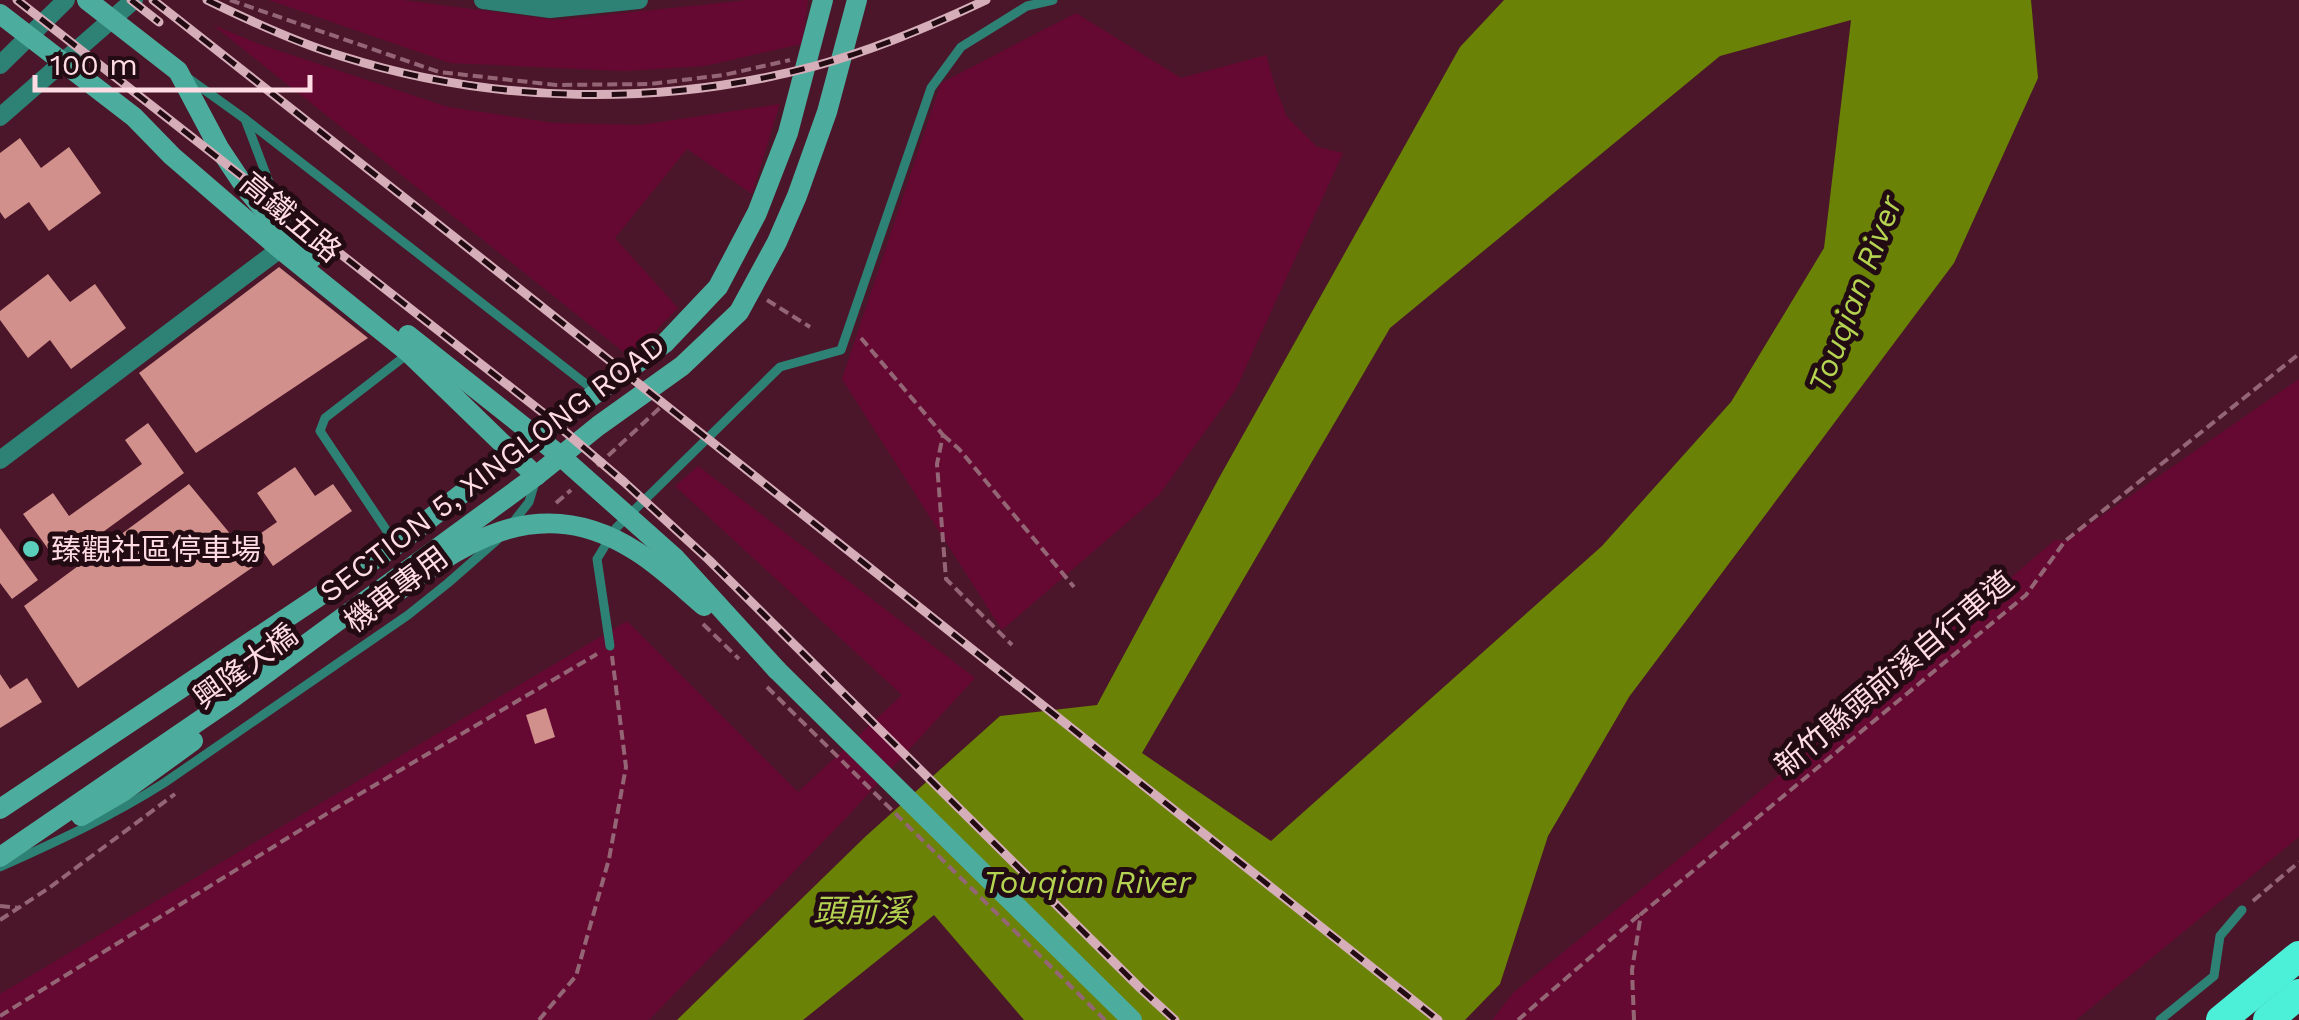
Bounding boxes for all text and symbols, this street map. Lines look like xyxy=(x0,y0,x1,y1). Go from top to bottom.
scale bar xyxy=(35,30,310,92)
text: 100 m xyxy=(50,47,138,82)
street label: 高鐵五路 xyxy=(234,165,348,269)
water label: Touqian River xyxy=(1800,189,1910,398)
street label: SECTION 5, XINGLONG ROAD xyxy=(313,327,671,609)
place label: 臻觀社區停車場 xyxy=(51,532,261,567)
marker: 臻觀社區停車場 xyxy=(20,538,42,560)
street label: 機車專用 xyxy=(338,539,454,639)
street label: 新竹縣頭前溪自行車道 xyxy=(1768,563,2020,783)
street label: 興隆大橋 xyxy=(186,617,304,715)
water label: Touqian River xyxy=(983,863,1192,901)
water label: 頭前溪 xyxy=(813,892,913,930)

